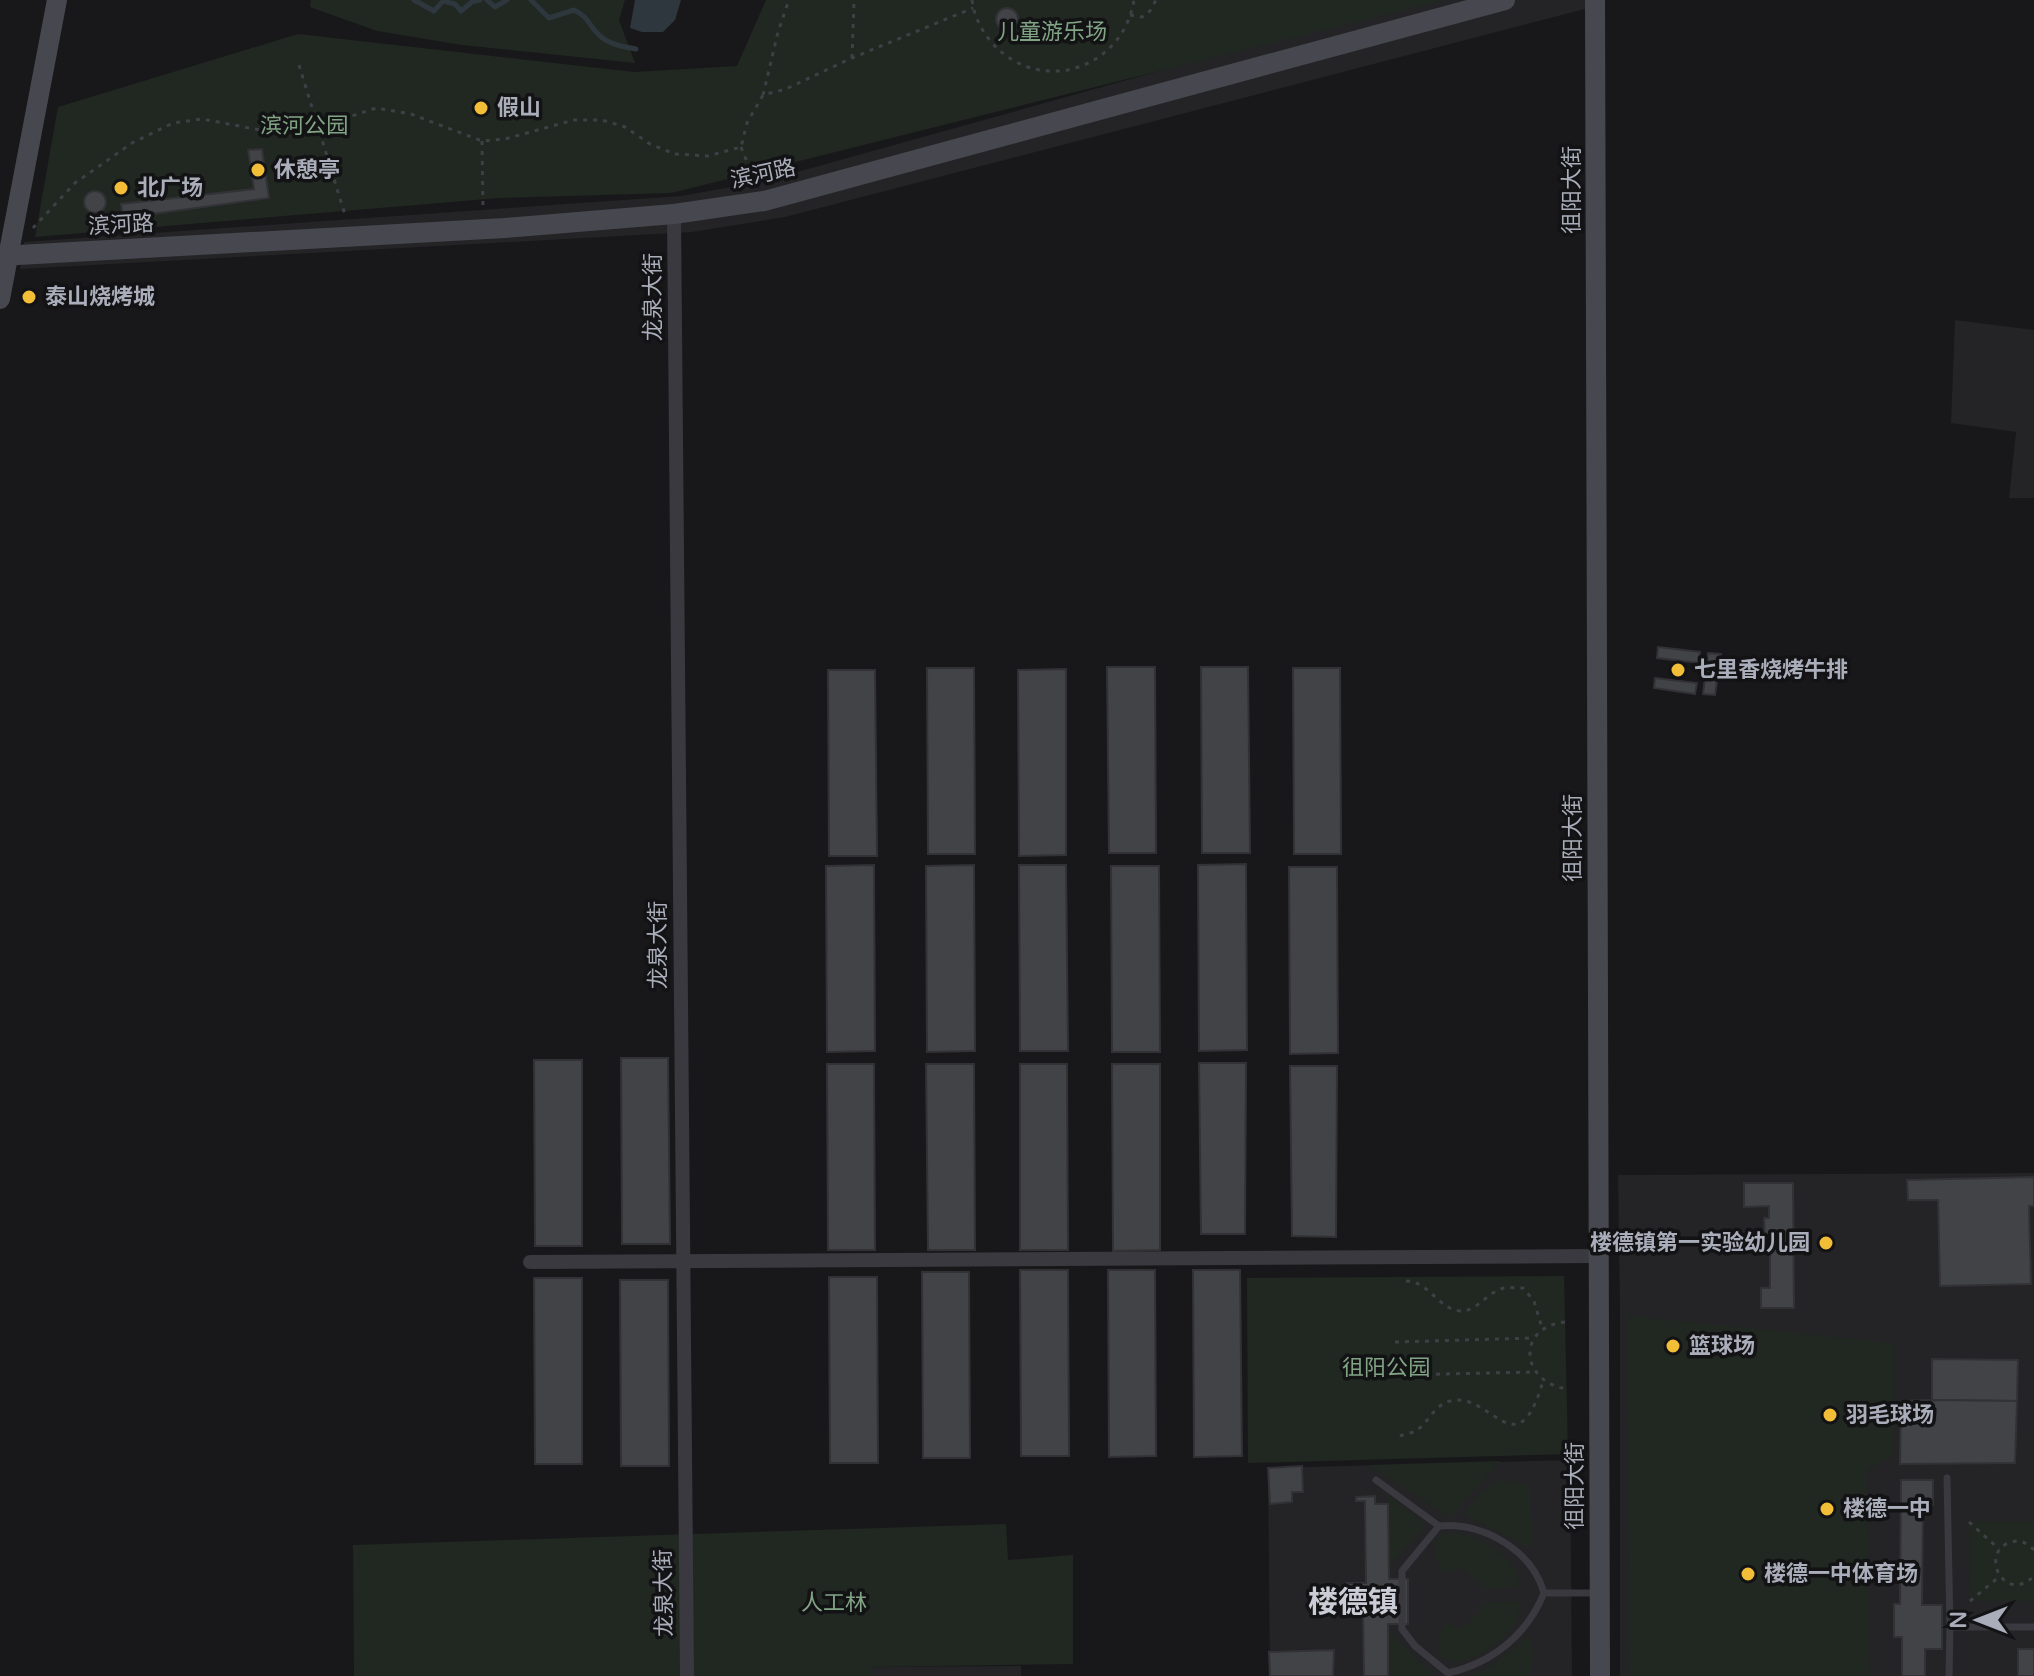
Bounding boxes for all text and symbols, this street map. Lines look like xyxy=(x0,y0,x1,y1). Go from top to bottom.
park label: 儿童游乐场 xyxy=(997,19,1107,45)
place label: 假山 xyxy=(497,95,541,121)
marker: 假山 xyxy=(472,99,490,117)
park label: 滨河公园 xyxy=(260,113,348,139)
street label: 徂阳大街 xyxy=(1559,146,1585,234)
street label: 滨河路 xyxy=(728,154,798,194)
place label: 休憩亭 xyxy=(274,157,340,183)
marker: 休憩亭 xyxy=(249,161,267,179)
place label: 北广场 xyxy=(137,175,203,201)
marker: 北广场 xyxy=(112,179,130,197)
street label: 滨河路 xyxy=(87,210,155,240)
street label: 龙泉大街 xyxy=(640,253,666,341)
place label: 泰山烧烤城 xyxy=(45,284,155,310)
marker: 泰山烧烤城 xyxy=(20,288,38,306)
place label: 七里香烧烤牛排 xyxy=(1694,657,1848,683)
marker: 七里香烧烤牛排 xyxy=(1669,661,1687,679)
street label: 徂阳大街 xyxy=(1560,794,1586,882)
street label: 龙泉大街 xyxy=(645,901,671,989)
place label: 楼德镇第一实验幼儿园 xyxy=(1590,1230,1810,1256)
marker: 楼德镇第一实验幼儿园 xyxy=(1817,1234,1835,1252)
place label: 篮球场 xyxy=(1689,1333,1755,1359)
marker: 篮球场 xyxy=(1664,1337,1682,1355)
park label: 徂阳公园 xyxy=(1342,1355,1430,1381)
place label: 羽毛球场 xyxy=(1846,1402,1934,1428)
marker: 羽毛球场 xyxy=(1821,1406,1839,1424)
street label: 徂阳大街 xyxy=(1562,1442,1588,1530)
place label: 楼德一中 xyxy=(1843,1496,1931,1522)
marker: 楼德一中 xyxy=(1818,1500,1836,1518)
street label: 龙泉大街 xyxy=(650,1549,678,1637)
place label: 楼德一中体育场 xyxy=(1764,1561,1918,1587)
marker: 楼德一中体育场 xyxy=(1739,1565,1757,1583)
north arrow xyxy=(1938,1580,2018,1660)
district label: 楼德镇 xyxy=(1308,1584,1398,1621)
park label: 人工林 xyxy=(801,1590,867,1616)
text: N xyxy=(1946,1611,1972,1629)

